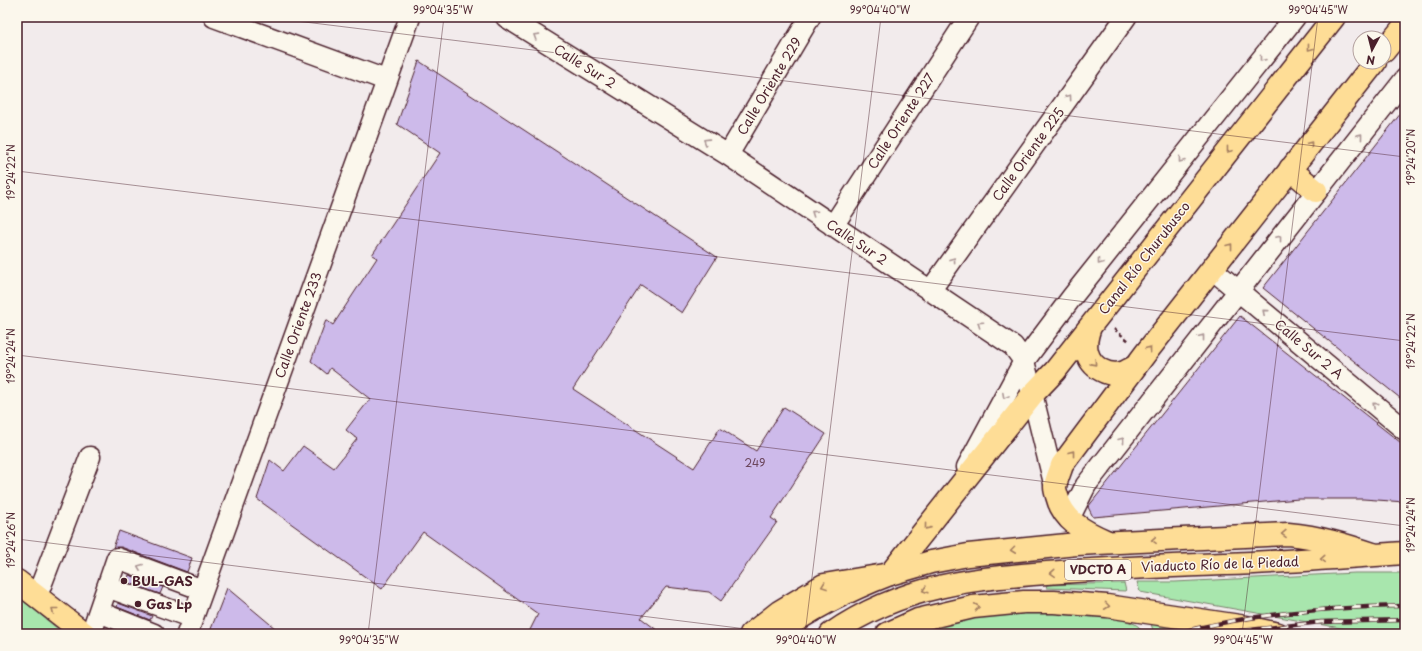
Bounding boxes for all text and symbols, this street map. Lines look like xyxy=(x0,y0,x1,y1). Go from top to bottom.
text: 99°04'35"W xyxy=(413,2,474,17)
text: 99°04'40"W xyxy=(850,2,911,17)
text: 99°04'45"W xyxy=(1288,2,1349,17)
north arrow xyxy=(1352,30,1392,70)
one-way arrow xyxy=(533,33,540,40)
street label: Calle Oriente 229 xyxy=(732,33,805,138)
street label: Calle Sur 2 xyxy=(551,39,620,92)
one-way arrow xyxy=(1307,43,1314,50)
text: N xyxy=(1365,51,1376,69)
one-way arrow xyxy=(1259,54,1266,61)
street label: Calle Oriente 227 xyxy=(862,69,939,172)
one-way arrow xyxy=(1064,94,1071,101)
street label: Calle Oriente 225 xyxy=(987,103,1068,205)
text: 19°24'20"N xyxy=(1403,129,1418,185)
one-way arrow xyxy=(1355,133,1362,140)
one-way arrow xyxy=(703,139,710,146)
one-way arrow xyxy=(1305,142,1312,149)
text: 19°24'22"N xyxy=(3,144,18,200)
one-way arrow xyxy=(1227,145,1234,152)
one-way arrow xyxy=(1178,156,1185,163)
street label: Canal Río Churubusco xyxy=(1093,197,1194,318)
one-way arrow xyxy=(811,210,818,218)
street label: Calle Sur 2 xyxy=(823,214,892,269)
one-way arrow xyxy=(1275,235,1282,242)
one-way arrow xyxy=(1225,244,1232,251)
one-way arrow xyxy=(948,257,955,264)
one-way arrow xyxy=(1098,258,1105,265)
street label: Calle Oriente 233 xyxy=(269,269,326,381)
one-way arrow xyxy=(1262,310,1269,317)
text: 19°24'22"N xyxy=(1403,313,1418,369)
street label: Calle Sur 2 A xyxy=(1271,314,1348,383)
one-way arrow xyxy=(977,321,984,329)
text: 19°24'24"N xyxy=(3,328,18,384)
one-way arrow xyxy=(1197,335,1204,342)
one-way arrow xyxy=(1145,346,1152,353)
one-way arrow xyxy=(1089,358,1097,366)
one-way arrow xyxy=(1002,392,1010,399)
one-way arrow xyxy=(1372,402,1380,409)
one-way arrow xyxy=(1117,437,1124,444)
one-way arrow xyxy=(1067,450,1074,457)
house number: 249 xyxy=(744,454,766,471)
text: 19°24'24"N xyxy=(1403,497,1418,553)
text: 19°24'26"N xyxy=(3,512,18,568)
one-way arrow xyxy=(925,523,932,530)
one-way arrow xyxy=(1281,530,1287,538)
one-way arrow xyxy=(1151,536,1157,544)
one-way arrow xyxy=(1010,545,1016,554)
street label: Viaducto Río de la Piedad xyxy=(1141,551,1299,576)
one-way arrow xyxy=(1320,555,1326,564)
road number: VDCTO A xyxy=(1065,560,1131,580)
one-way arrow xyxy=(137,563,144,571)
one-way arrow xyxy=(1050,568,1056,577)
place label: BUL-GAS xyxy=(132,571,193,590)
marker: BUL-GAS xyxy=(119,576,129,586)
one-way arrow xyxy=(820,582,827,590)
one-way arrow xyxy=(922,585,929,594)
place label: Gas Lp xyxy=(146,594,192,613)
marker: Gas Lp xyxy=(133,599,143,609)
one-way arrow xyxy=(1104,601,1110,610)
one-way arrow xyxy=(974,603,980,612)
one-way arrow xyxy=(51,607,59,614)
text: 99°04'35"W xyxy=(339,632,400,647)
text: 99°04'40"W xyxy=(776,632,837,647)
text: 99°04'45"W xyxy=(1213,632,1274,647)

